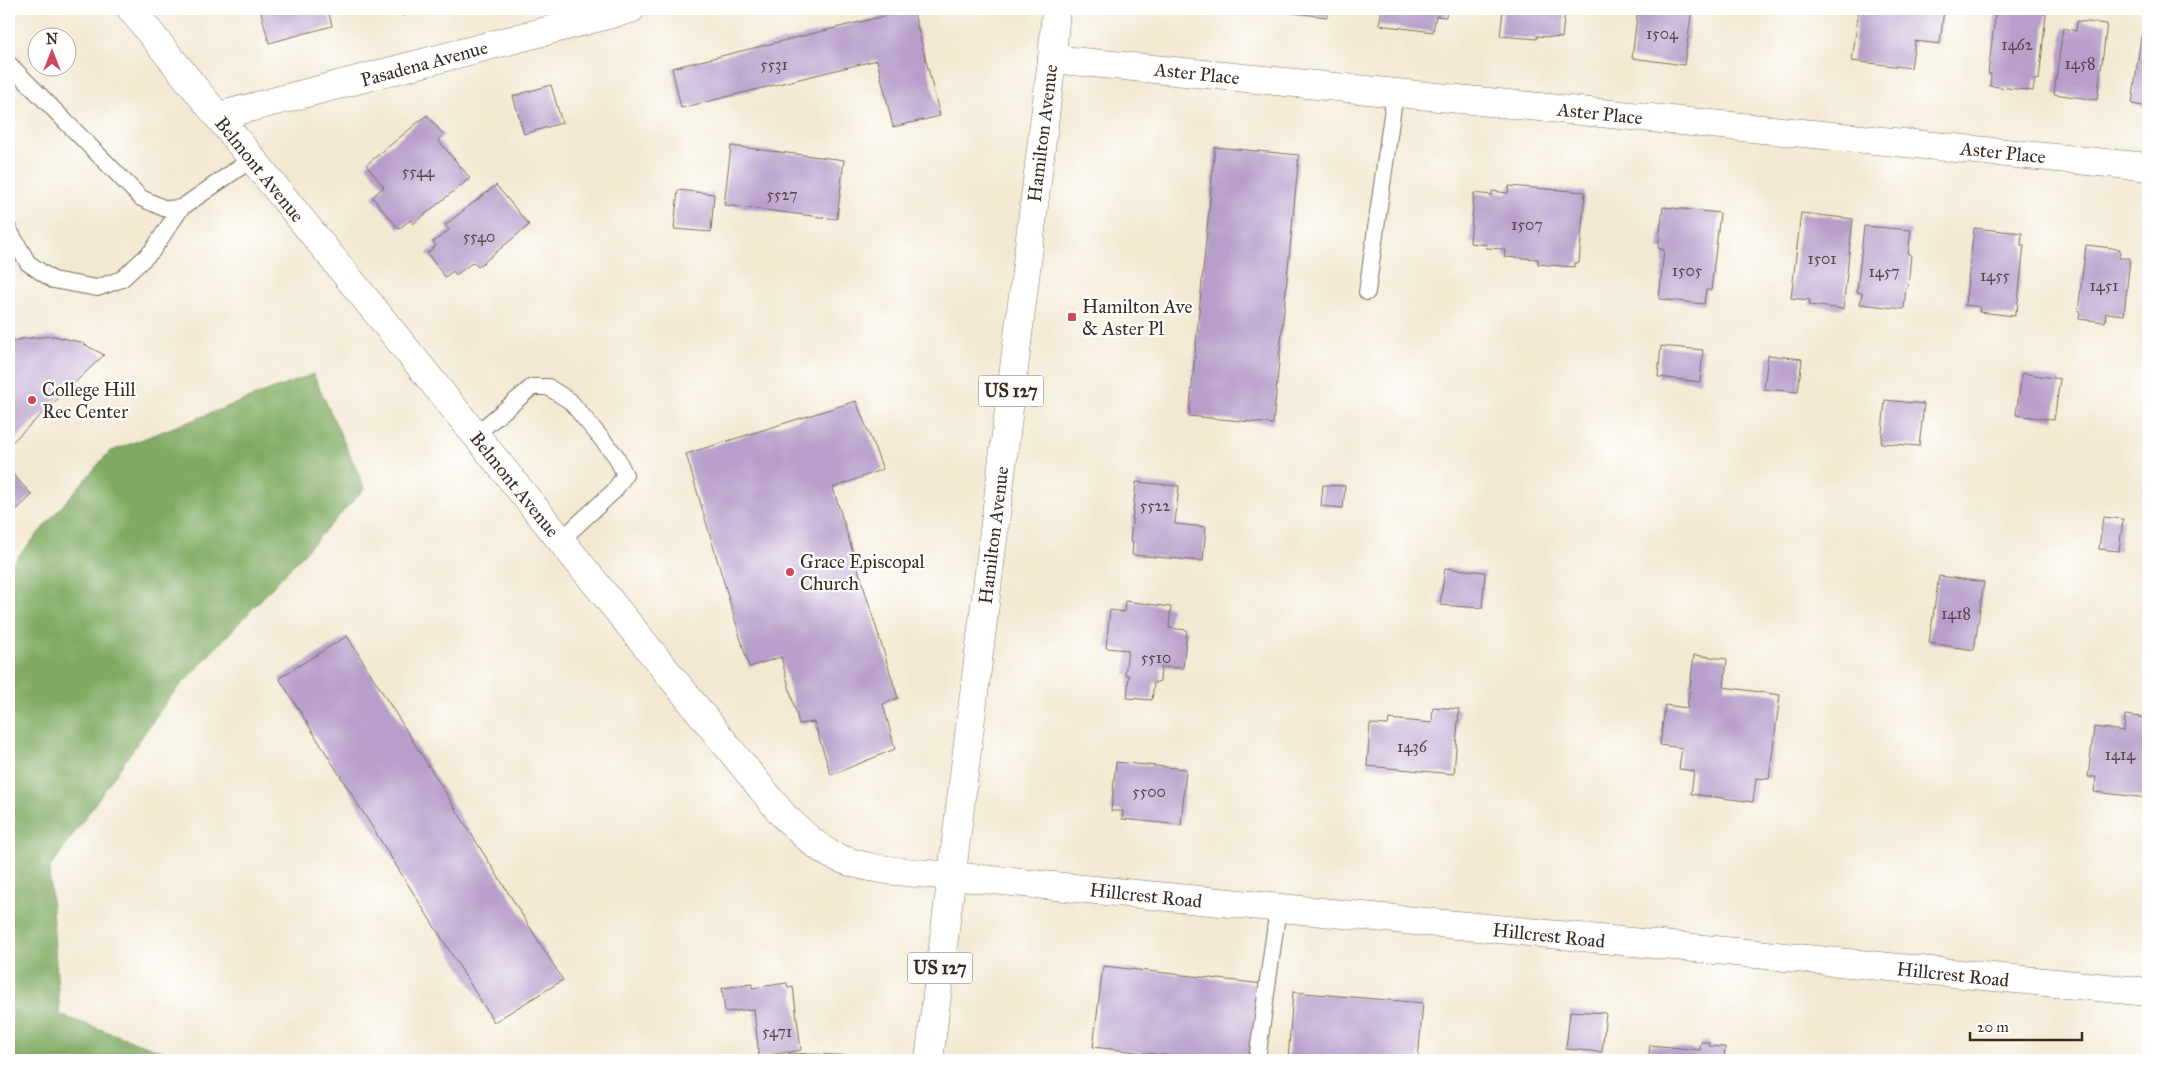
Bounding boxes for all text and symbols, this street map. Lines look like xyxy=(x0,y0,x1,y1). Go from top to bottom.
house number: 1504 xyxy=(1646,24,1679,43)
north arrow xyxy=(28,28,78,78)
text: N xyxy=(46,31,58,48)
street label: Pasadena Avenue xyxy=(358,35,490,91)
house number: 1462 xyxy=(2001,35,2033,54)
house number: 1458 xyxy=(2064,54,2096,73)
house number: 5531 xyxy=(760,55,788,74)
street label: Aster Place xyxy=(1152,57,1241,89)
street label: Hamilton Avenue xyxy=(1023,63,1062,203)
street label: Aster Place xyxy=(1555,97,1644,129)
street label: Belmont Avenue xyxy=(210,112,309,227)
street label: Aster Place xyxy=(1958,136,2047,168)
house number: 5544 xyxy=(402,162,435,181)
house number: 5527 xyxy=(767,185,797,204)
house number: 1507 xyxy=(1511,215,1543,234)
house number: 5540 xyxy=(463,227,495,246)
house number: 1501 xyxy=(1807,249,1837,268)
house number: 1505 xyxy=(1672,261,1703,280)
house number: 1457 xyxy=(1868,262,1900,281)
house number: 1455 xyxy=(1980,266,2011,285)
house number: 1451 xyxy=(2090,276,2119,295)
place label: Hamilton Ave & Aster Pl xyxy=(1082,295,1192,340)
marker: Hamilton Ave & Aster Pl xyxy=(1066,311,1078,323)
road number: US 127 xyxy=(978,376,1044,406)
place label: College Hill Rec Center xyxy=(42,378,136,423)
marker: College Hill Rec Center xyxy=(26,394,38,406)
street label: Belmont Avenue xyxy=(465,427,564,542)
street label: Hamilton Avenue xyxy=(974,465,1013,605)
house number: 5522 xyxy=(1140,496,1170,515)
place label: Grace Episcopal Church xyxy=(800,550,926,595)
marker: Grace Episcopal Church xyxy=(784,566,796,578)
house number: 1418 xyxy=(1941,604,1971,623)
house number: 5510 xyxy=(1141,648,1171,667)
house number: 1436 xyxy=(1397,737,1428,756)
house number: 1414 xyxy=(2105,745,2136,764)
house number: 5500 xyxy=(1132,782,1166,801)
street label: Hillcrest Road xyxy=(1089,878,1204,913)
street label: Hillcrest Road xyxy=(1492,918,1607,953)
road number: US 127 xyxy=(908,952,972,984)
street label: Hillcrest Road xyxy=(1896,957,2011,992)
scale bar xyxy=(1970,1009,2082,1041)
text: 20 m xyxy=(1977,1018,2009,1036)
house number: 5471 xyxy=(762,1022,792,1041)

